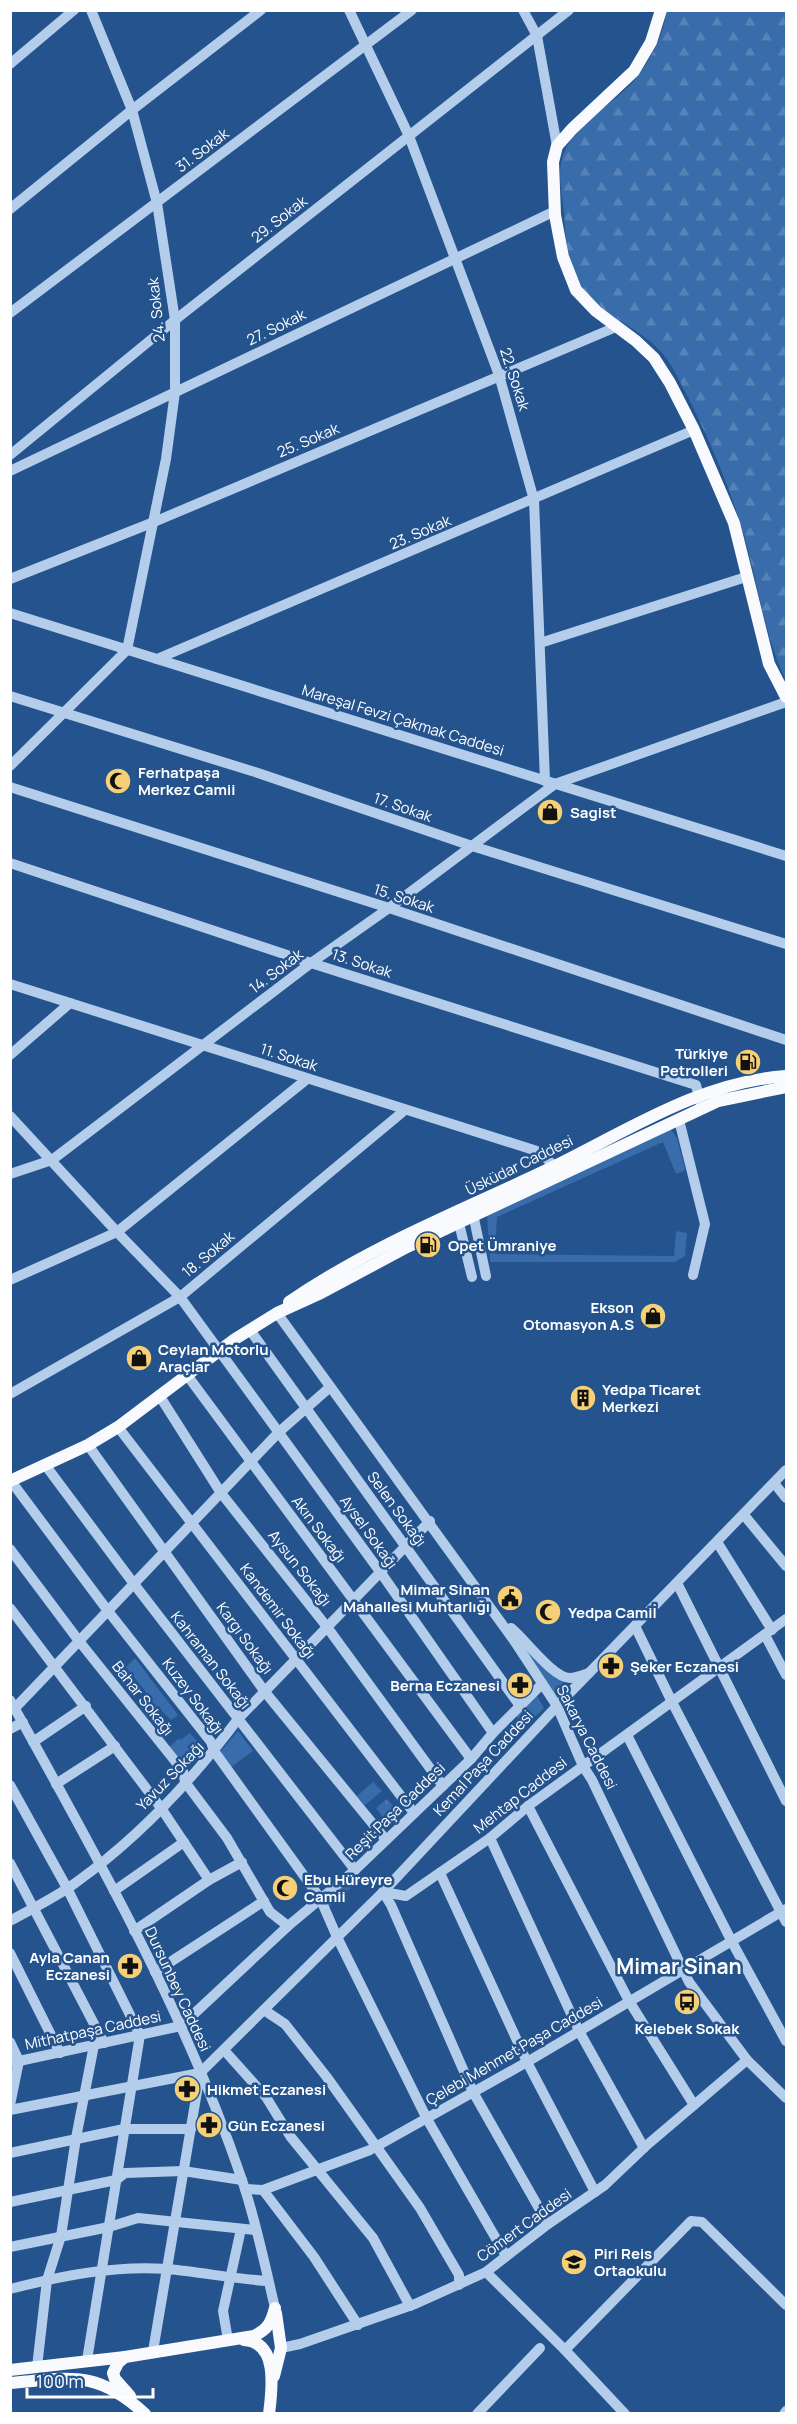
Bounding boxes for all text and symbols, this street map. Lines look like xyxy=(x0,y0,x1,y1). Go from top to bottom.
street label: 31. Sokak xyxy=(171,123,233,177)
street label: 29. Sokak xyxy=(247,190,312,247)
street label: 24. Sokak xyxy=(142,276,170,343)
street label: 27. Sokak xyxy=(243,303,310,350)
street label: 22. Sokak xyxy=(495,345,535,414)
street label: 25. Sokak xyxy=(274,417,343,462)
street label: 23. Sokak xyxy=(386,509,455,554)
street label: Mareşal Fevzi Çakmak Caddesi xyxy=(299,679,507,761)
place label: Ferhatpaşa Merkez Camii xyxy=(138,762,235,800)
mosque icon: Ferhatpaşa Merkez Camii xyxy=(103,766,133,796)
street label: 17. Sokak xyxy=(371,787,436,827)
shop icon: Sagist xyxy=(535,797,565,827)
place label: Sagist xyxy=(570,802,617,823)
street label: 15. Sokak xyxy=(371,878,438,918)
street label: 14. Sokak xyxy=(245,943,308,998)
street label: 13. Sokak xyxy=(329,943,395,983)
street label: 11. Sokak xyxy=(258,1038,321,1076)
place label: Türkiye Petrolleri xyxy=(660,1043,728,1081)
fuel station icon: Türkiye Petrolleri xyxy=(733,1047,763,1077)
street label: Üsküdar Caddesi xyxy=(462,1130,576,1200)
street label: 18. Sokak xyxy=(177,1225,239,1282)
fuel station icon: Opet Ümraniye xyxy=(413,1230,443,1260)
place label: Opet Ümraniye xyxy=(448,1235,556,1256)
place label: Ekson Otomasyon A.S xyxy=(523,1297,634,1335)
shop icon: Ekson Otomasyon A.S xyxy=(638,1301,668,1331)
place label: Ceylan Motorlu Araçlar xyxy=(158,1339,269,1377)
shop icon: Ceylan Motorlu Araçlar xyxy=(124,1343,154,1373)
place label: Yedpa Ticaret Merkezi xyxy=(602,1379,701,1417)
building icon: Yedpa Ticaret Merkezi xyxy=(568,1383,598,1413)
street label: Selen Sokağı xyxy=(363,1467,431,1551)
street label: Akın Sokağı xyxy=(287,1491,351,1567)
street label: Aysel Sokağı xyxy=(335,1491,403,1573)
street label: Aysun Sokağı xyxy=(264,1525,336,1611)
street label: Kandemir Sokağı xyxy=(235,1559,321,1663)
place label: Mimar Sinan Mahallesi Muhtarlığı xyxy=(343,1579,490,1617)
public building icon: Mimar Sinan Mahallesi Muhtarlığı xyxy=(495,1583,525,1613)
mosque icon: Yedpa Camiİ xyxy=(533,1597,563,1627)
street label: Kargı Sokağı xyxy=(212,1598,278,1678)
place label: Yedpa Camiİ xyxy=(568,1602,657,1623)
street label: Kahraman Sokağı xyxy=(166,1607,256,1713)
pharmacy icon: Şeker Eczanesi xyxy=(596,1651,626,1681)
street label: Kuzey Sokağı xyxy=(157,1654,229,1738)
street label: Bahar Sokağı xyxy=(107,1656,179,1740)
place label: Şeker Eczanesi xyxy=(630,1656,739,1677)
pharmacy icon: Berna Eczanesi xyxy=(505,1670,535,1700)
place label: Berna Eczanesi xyxy=(390,1675,500,1696)
street label: Sakarya Caddesi xyxy=(552,1681,622,1793)
street label: Kemal Paşa Caddesi xyxy=(428,1706,538,1820)
street label: Yavuz Sokağı xyxy=(132,1737,208,1815)
street label: Mehtap Caddesi xyxy=(469,1752,571,1838)
street label: Reşit Paşa Caddesi xyxy=(340,1758,450,1864)
place label: Ebu Hüreyre Camii xyxy=(304,1869,393,1907)
mosque icon: Ebu Hüreyre Camii xyxy=(270,1873,300,1903)
street label: Dursunbey Caddesi xyxy=(140,1923,216,2055)
place label: Ayla Canan Eczanesi xyxy=(29,1947,110,1985)
pharmacy icon: Ayla Canan Eczanesi xyxy=(115,1951,145,1981)
district label: Mimar Sinan xyxy=(616,1952,742,1980)
bus stop icon: Kelebek Sokak xyxy=(672,1987,702,2017)
street label: Çelebi Mehmet Paşa Caddesi xyxy=(422,1992,606,2110)
street label: Mithatpaşa Caddesi xyxy=(23,2005,163,2055)
place label: Kelebek Sokak xyxy=(635,2018,740,2039)
pharmacy icon: Hikmet Eczanesi xyxy=(172,2074,202,2104)
place label: Hikmet Eczanesi xyxy=(207,2079,326,2100)
pharmacy icon: Gün Eczanesi xyxy=(194,2110,224,2140)
place label: Gün Eczanesi xyxy=(228,2115,325,2136)
street label: Cömert Caddesi xyxy=(472,2183,576,2267)
place label: Piri Reis Ortaokulu xyxy=(594,2243,667,2281)
school or university icon: Piri Reis Ortaokulu xyxy=(559,2247,589,2277)
scale bar xyxy=(27,2361,153,2399)
text: 100 m xyxy=(36,2369,84,2393)

